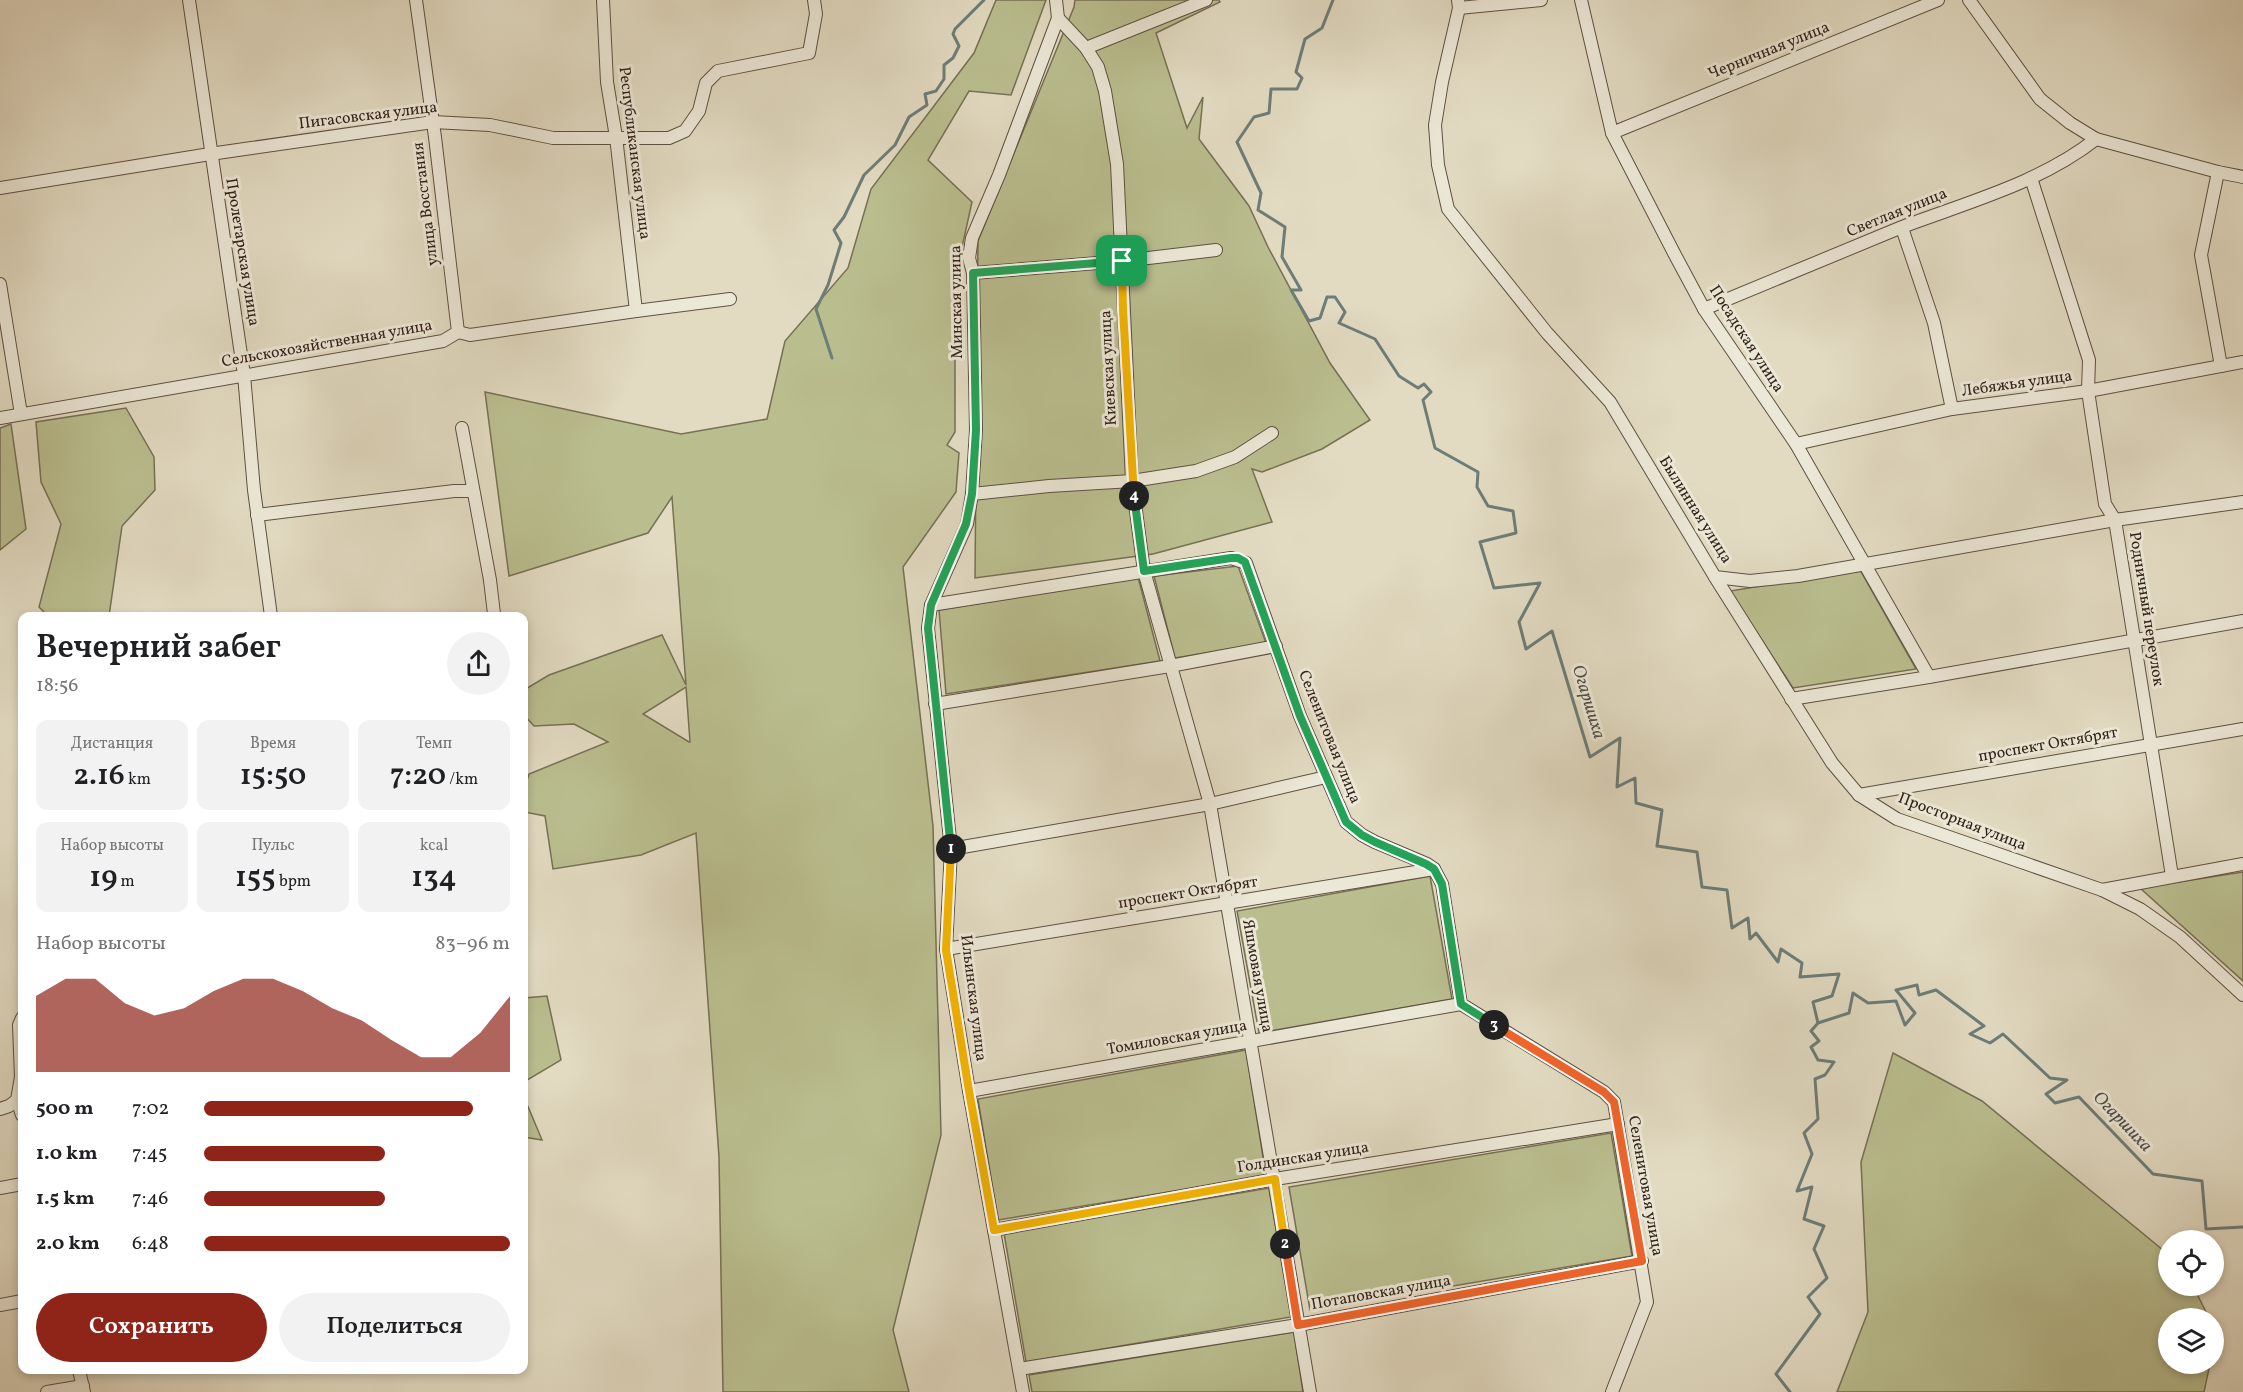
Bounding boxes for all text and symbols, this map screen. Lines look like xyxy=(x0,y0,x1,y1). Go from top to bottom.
street label: Черничная улица xyxy=(1705,17,1833,85)
street label: Республиканская улица xyxy=(612,65,656,241)
street label: Пигасовская улица xyxy=(297,97,439,135)
street label: улица Восстания xyxy=(408,141,444,267)
street label: Пролетарская улица xyxy=(219,176,265,328)
street label: Светлая улица xyxy=(1844,183,1950,243)
pin xyxy=(1096,235,1147,286)
icon: arrive xyxy=(1105,244,1138,277)
street label: Минская улица xyxy=(945,245,969,359)
street label: Посадская улица xyxy=(1703,281,1789,397)
street label: Киевская улица xyxy=(1095,310,1123,426)
street label: Сельскохозяйственная улица xyxy=(220,315,434,373)
street label: Лебяжья улица xyxy=(1960,365,2074,403)
street label: Былинная улица xyxy=(1653,452,1737,568)
pin: 4 xyxy=(1119,481,1149,511)
text: 4 xyxy=(1129,485,1139,507)
street label: Родничный переулок xyxy=(2123,530,2169,688)
text: Вечерний забег xyxy=(36,626,281,672)
button: share xyxy=(447,632,510,695)
water label: Огаршиха xyxy=(1565,662,1611,742)
street label: Селенитовая улица xyxy=(1292,667,1366,807)
text: 18:56 xyxy=(36,672,78,700)
street label: проспект Октябрят xyxy=(1977,722,2119,768)
text: Дистанция xyxy=(71,733,153,755)
text: Время xyxy=(250,733,296,755)
text: Темп xyxy=(416,733,452,755)
text: 2.16 xyxy=(73,755,125,797)
text: 15:50 xyxy=(240,755,306,797)
text: 7:20 xyxy=(390,755,446,797)
text: km xyxy=(125,769,151,791)
text: /km xyxy=(446,769,478,791)
street label: Просторная улица xyxy=(1895,787,2029,857)
pin: 1 xyxy=(936,834,966,864)
text: Набор высоты xyxy=(60,835,164,857)
text: Пульс xyxy=(251,835,295,857)
text: kcal xyxy=(420,835,448,857)
text: 1 xyxy=(948,838,954,860)
text: 19 xyxy=(89,857,117,899)
text: 155 xyxy=(235,857,276,899)
text: 134 xyxy=(411,857,457,899)
text: m xyxy=(117,871,135,893)
text: bpm xyxy=(276,871,311,893)
street label: проспект Октябрят xyxy=(1117,871,1259,915)
street label: Яшмовая улица xyxy=(1236,918,1278,1034)
text: Набор высоты xyxy=(36,930,166,958)
text: 83–96 m xyxy=(435,930,510,958)
street label: Ильинская улица xyxy=(954,933,992,1063)
pin: 3 xyxy=(1479,1010,1509,1040)
text: 3 xyxy=(1490,1014,1498,1036)
street label: Томиловская улица xyxy=(1105,1015,1249,1061)
water label: Огаршиха xyxy=(2086,1086,2158,1158)
text: 500 m xyxy=(36,1095,94,1123)
text: 7:02 xyxy=(132,1095,169,1123)
street label: Селенитовая улица xyxy=(1622,1114,1668,1258)
street label: Голдинская улица xyxy=(1236,1137,1370,1179)
text: 1.0 km xyxy=(36,1140,98,1168)
text: 7:45 xyxy=(132,1140,167,1168)
text: 1.5 km xyxy=(36,1185,95,1213)
text: 7:46 xyxy=(132,1185,168,1213)
pin: 2 xyxy=(1270,1229,1300,1259)
text: 2.0 km xyxy=(36,1230,100,1258)
text: 6:48 xyxy=(132,1230,169,1258)
map controls xyxy=(2158,1230,2224,1374)
button: locate xyxy=(2158,1230,2224,1296)
text: 2 xyxy=(1281,1233,1289,1255)
street label: Потаповская улица xyxy=(1309,1270,1453,1316)
button: Сохранить xyxy=(36,1293,267,1362)
button: Поделиться xyxy=(279,1293,510,1362)
button: layers xyxy=(2158,1308,2224,1374)

